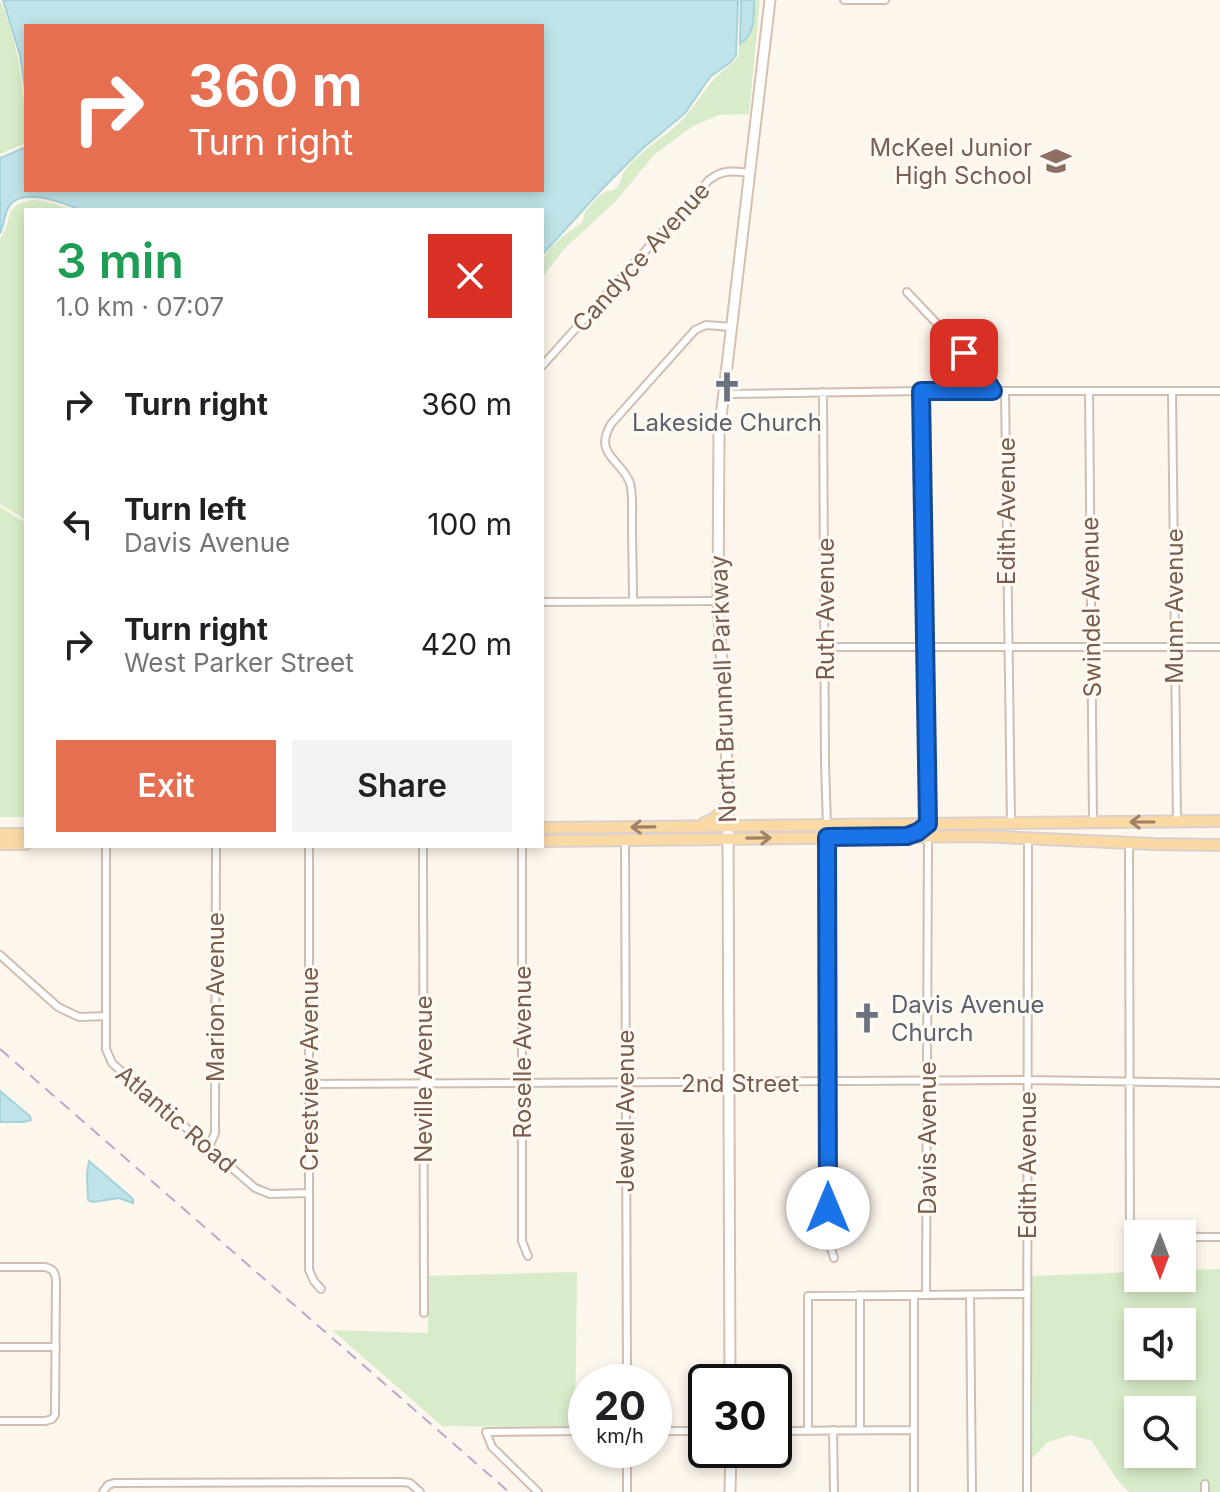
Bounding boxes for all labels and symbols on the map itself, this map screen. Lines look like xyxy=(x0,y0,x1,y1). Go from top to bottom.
place label: McKeel Junior High School xyxy=(870,133,1032,190)
school or university icon: McKeel Junior High School xyxy=(1039,144,1073,178)
street label: Candyce Avenue xyxy=(566,176,716,338)
pin xyxy=(930,319,998,387)
church icon: Lakeside Church xyxy=(710,370,744,404)
place label: Lakeside Church xyxy=(632,408,822,437)
street label: Edith Avenue xyxy=(992,437,1021,585)
street label: Swindel Avenue xyxy=(1075,516,1107,698)
street label: Munn Avenue xyxy=(1160,528,1189,684)
street label: Ruth Avenue xyxy=(811,538,840,680)
street label: North Brunnell Parkway xyxy=(704,555,742,823)
one-way arrow xyxy=(1129,814,1156,830)
one-way arrow xyxy=(630,819,657,834)
one-way arrow xyxy=(745,831,772,846)
street label: Marion Avenue xyxy=(201,912,230,1082)
street label: Roselle Avenue xyxy=(508,966,537,1138)
street label: Crestview Avenue xyxy=(295,967,324,1171)
place label: Davis Avenue Church xyxy=(891,990,1044,1047)
street label: Neville Avenue xyxy=(409,995,438,1163)
church icon: Davis Avenue Church xyxy=(850,1001,884,1035)
street label: Jewell Avenue xyxy=(611,1029,640,1193)
street label: Atlantic Road xyxy=(110,1059,242,1179)
street label: Davis Avenue xyxy=(913,1061,942,1215)
street label: 2nd Street xyxy=(681,1069,799,1098)
street label: Edith Avenue xyxy=(1013,1091,1042,1239)
position arrow xyxy=(786,1166,870,1250)
north arrow xyxy=(1124,1220,1196,1292)
speed limit sign: 30 xyxy=(688,1364,792,1468)

